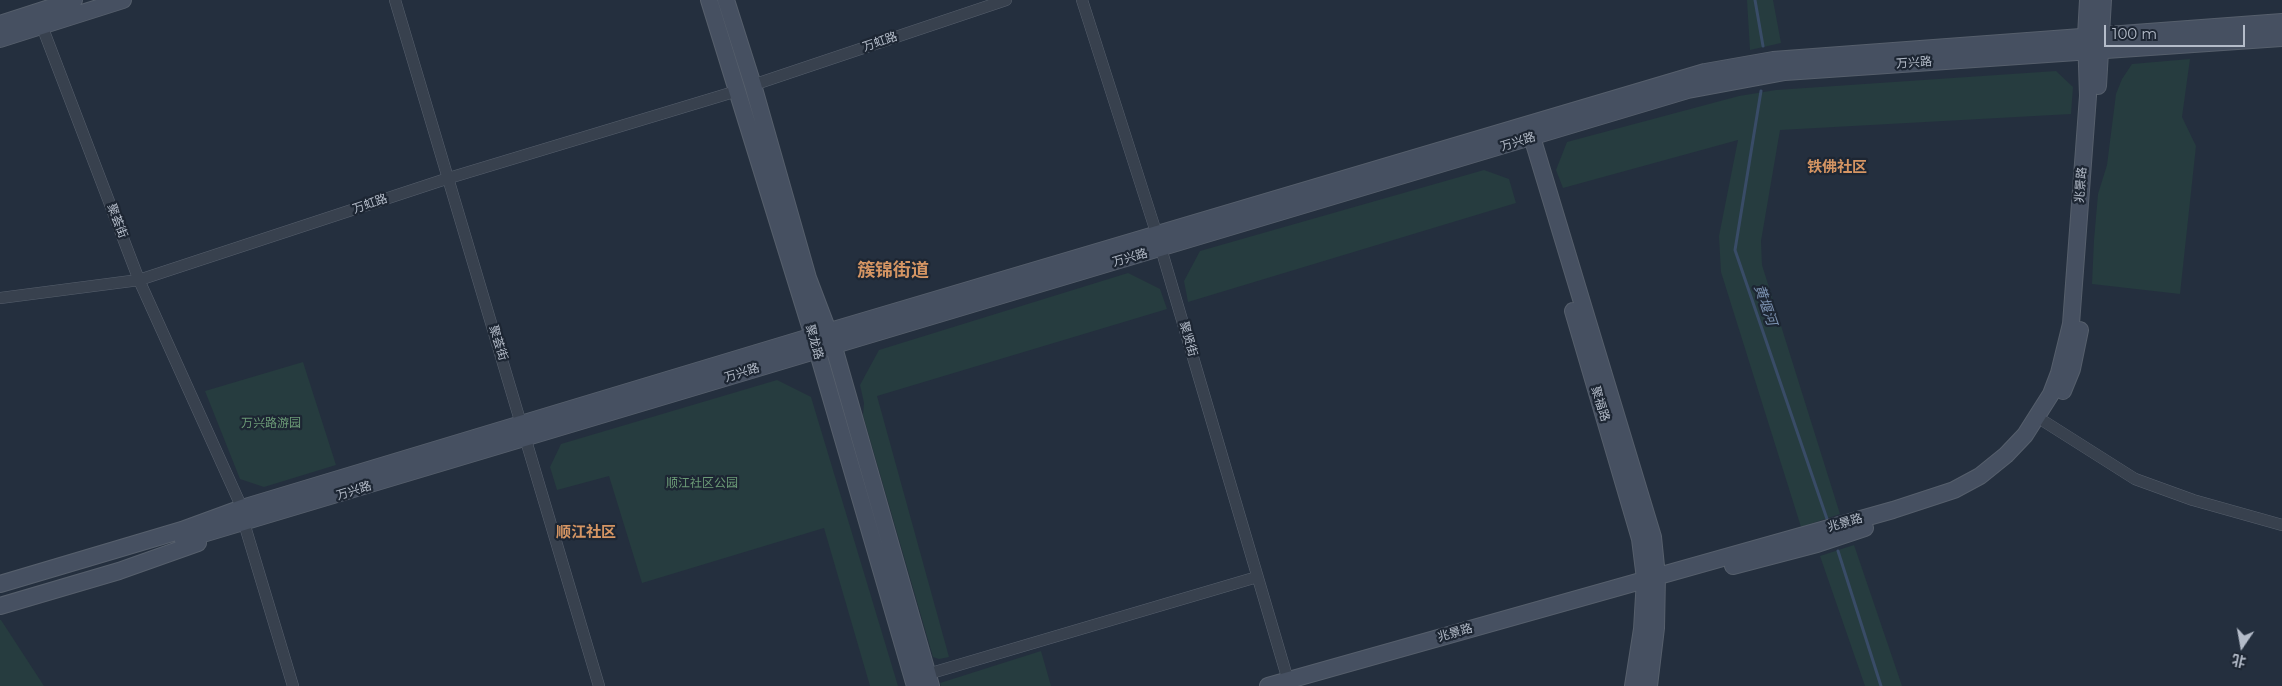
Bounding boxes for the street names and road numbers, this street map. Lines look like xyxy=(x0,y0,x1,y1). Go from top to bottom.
street label: 万虹路 xyxy=(861,29,899,55)
street label: 万兴路 xyxy=(1896,55,1932,71)
street label: 万兴路 xyxy=(1499,130,1537,154)
street label: 兆景路 xyxy=(2072,166,2090,204)
street label: 万虹路 xyxy=(351,191,389,217)
street label: 聚荟街 xyxy=(104,202,130,240)
street label: 万兴路 xyxy=(1111,246,1149,270)
street label: 聚贤街 xyxy=(1176,320,1200,358)
street label: 聚龙路 xyxy=(802,323,826,361)
street label: 聚荟街 xyxy=(486,324,510,362)
street label: 万兴路 xyxy=(723,361,761,385)
street label: 聚福路 xyxy=(1588,385,1612,423)
street label: 万兴路 xyxy=(335,479,373,503)
street label: 兆景路 xyxy=(1826,511,1864,535)
street label: 兆景路 xyxy=(1436,621,1474,645)

